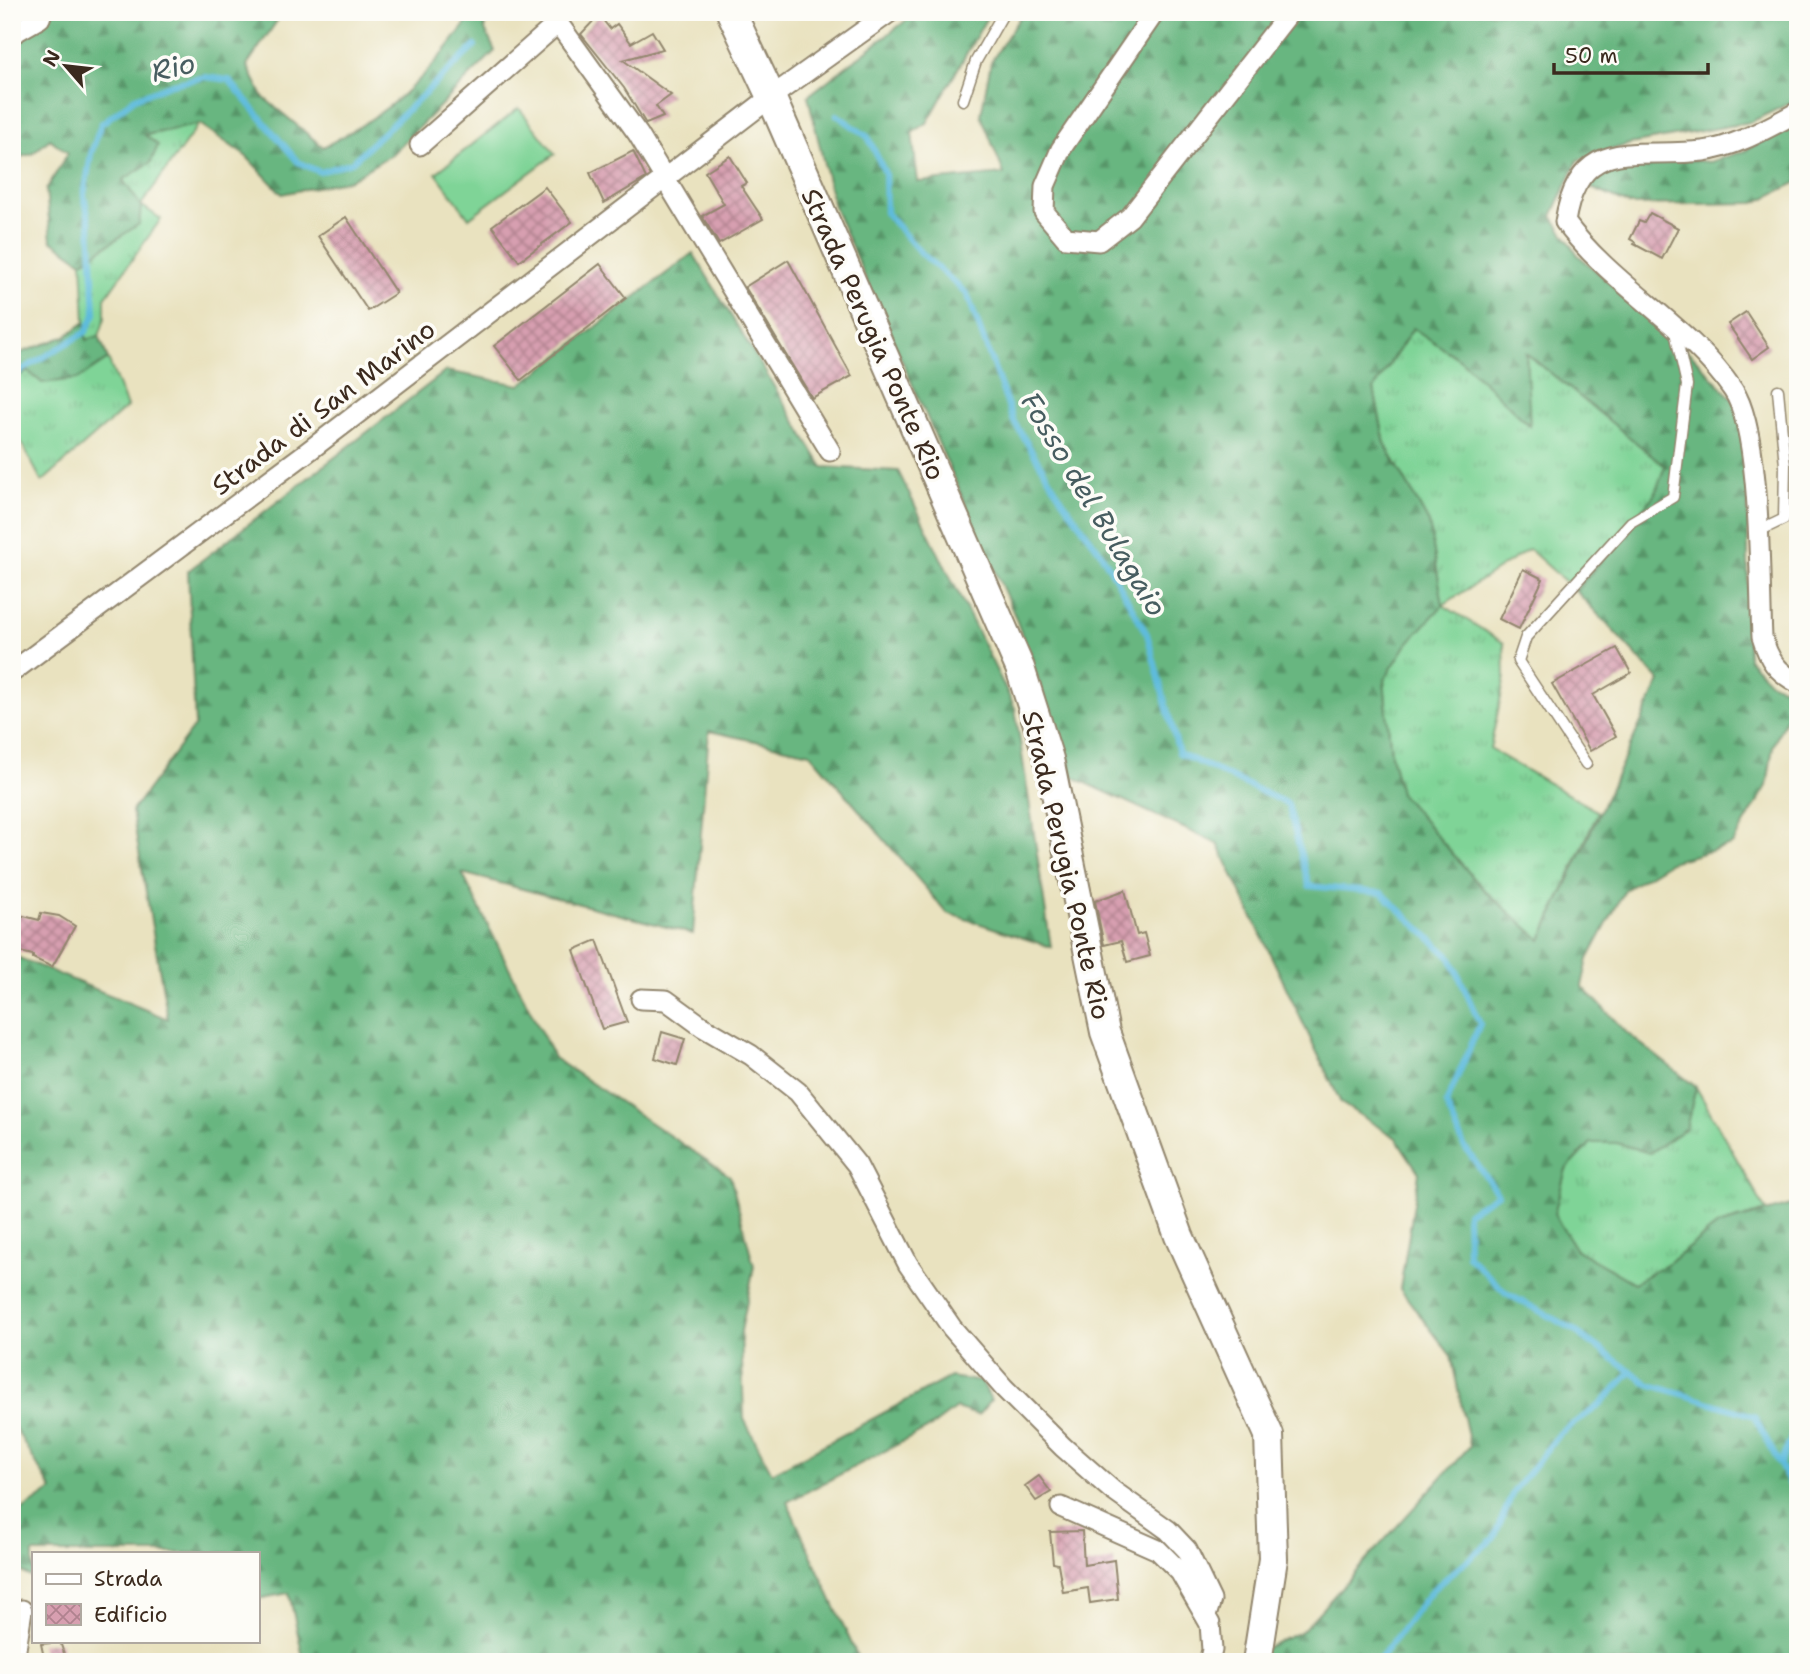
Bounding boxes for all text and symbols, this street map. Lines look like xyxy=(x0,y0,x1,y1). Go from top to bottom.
north arrow xyxy=(32,32,102,102)
scale bar xyxy=(1554,32,1708,76)
text: 50 m xyxy=(1565,42,1618,70)
water label: Rio xyxy=(147,43,199,91)
text: N xyxy=(37,46,66,71)
street label: Strada Perugia Ponte Rio xyxy=(794,183,954,485)
street label: Strada di San Marino xyxy=(204,311,442,503)
water label: Fosso del Bulagaio xyxy=(1012,385,1176,623)
street label: Strada Perugia Ponte Rio xyxy=(1014,707,1120,1023)
legend xyxy=(32,1552,259,1642)
text: Strada xyxy=(94,1565,162,1593)
text: Edificio xyxy=(94,1601,167,1629)

